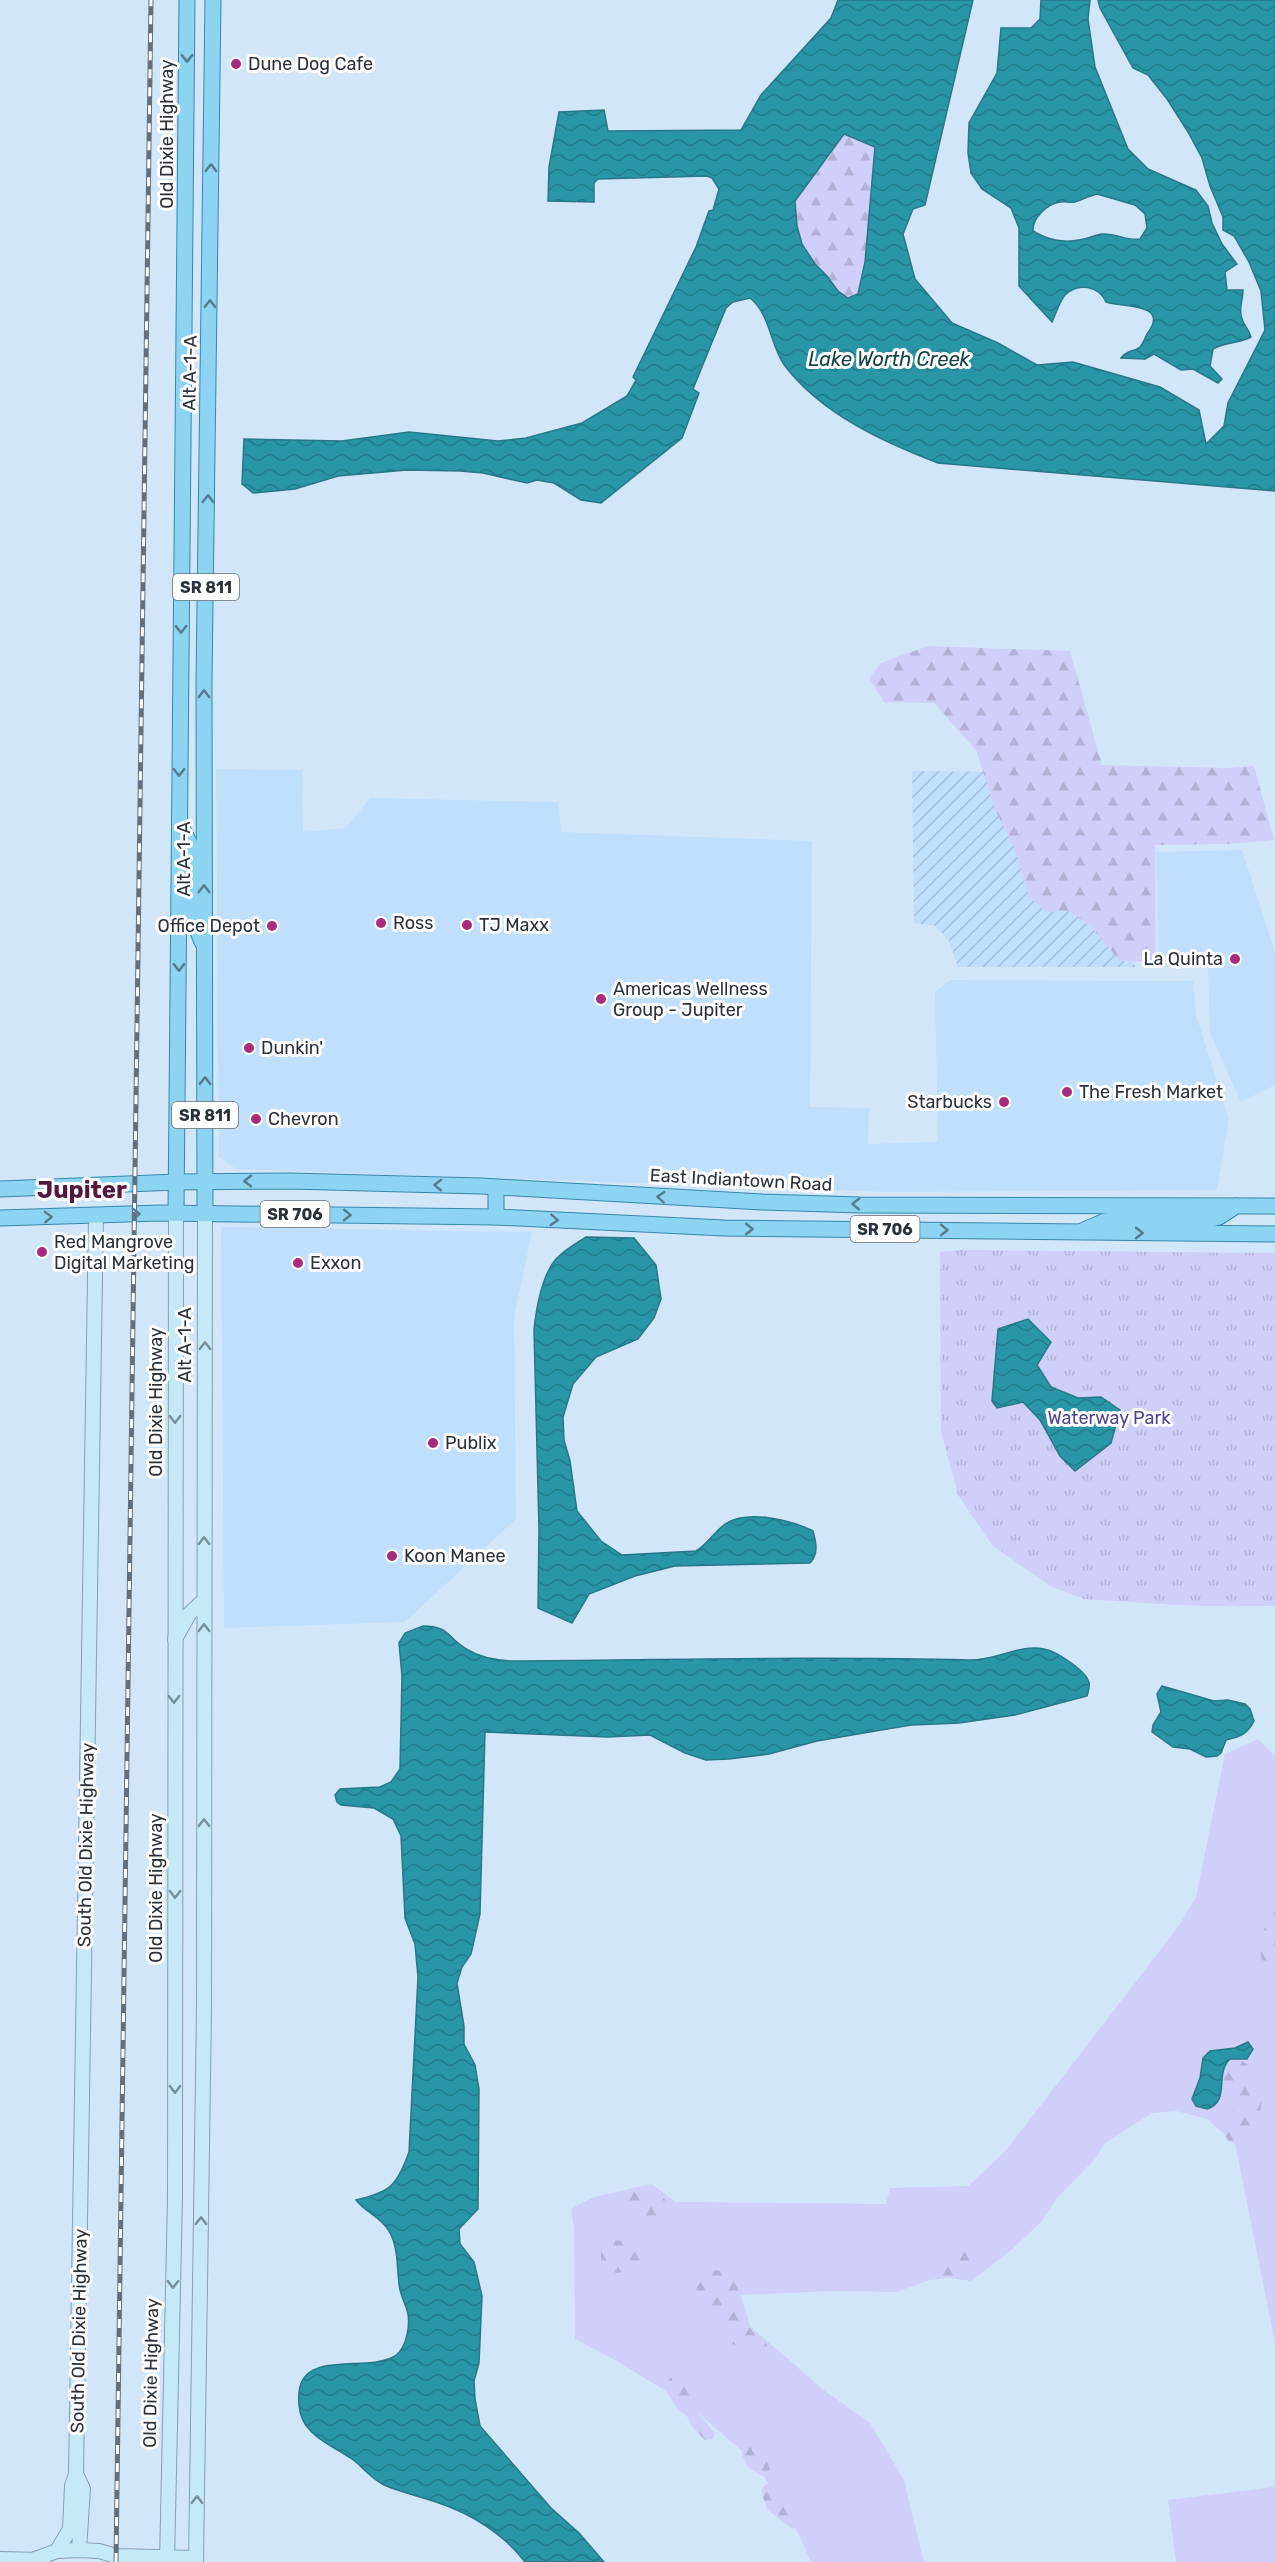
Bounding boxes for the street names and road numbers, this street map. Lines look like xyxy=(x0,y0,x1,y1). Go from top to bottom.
street label: Old Dixie Highway xyxy=(156,59,178,209)
street label: Alt A-1-A xyxy=(178,335,202,411)
road number: SR 811 xyxy=(173,574,239,600)
street label: Alt A-1-A xyxy=(173,821,195,897)
road number: SR 811 xyxy=(172,1102,238,1128)
street label: East Indiantown Road xyxy=(649,1164,833,1196)
road number: SR 706 xyxy=(260,1201,330,1227)
road number: SR 706 xyxy=(850,1216,920,1242)
street label: Alt A-1-A xyxy=(174,1307,196,1383)
street label: Old Dixie Highway xyxy=(145,1327,167,1477)
street label: South Old Dixie Highway xyxy=(73,1743,99,1947)
street label: Old Dixie Highway xyxy=(145,1813,167,1963)
street label: South Old Dixie Highway xyxy=(66,2229,92,2433)
street label: Old Dixie Highway xyxy=(139,2298,163,2448)

